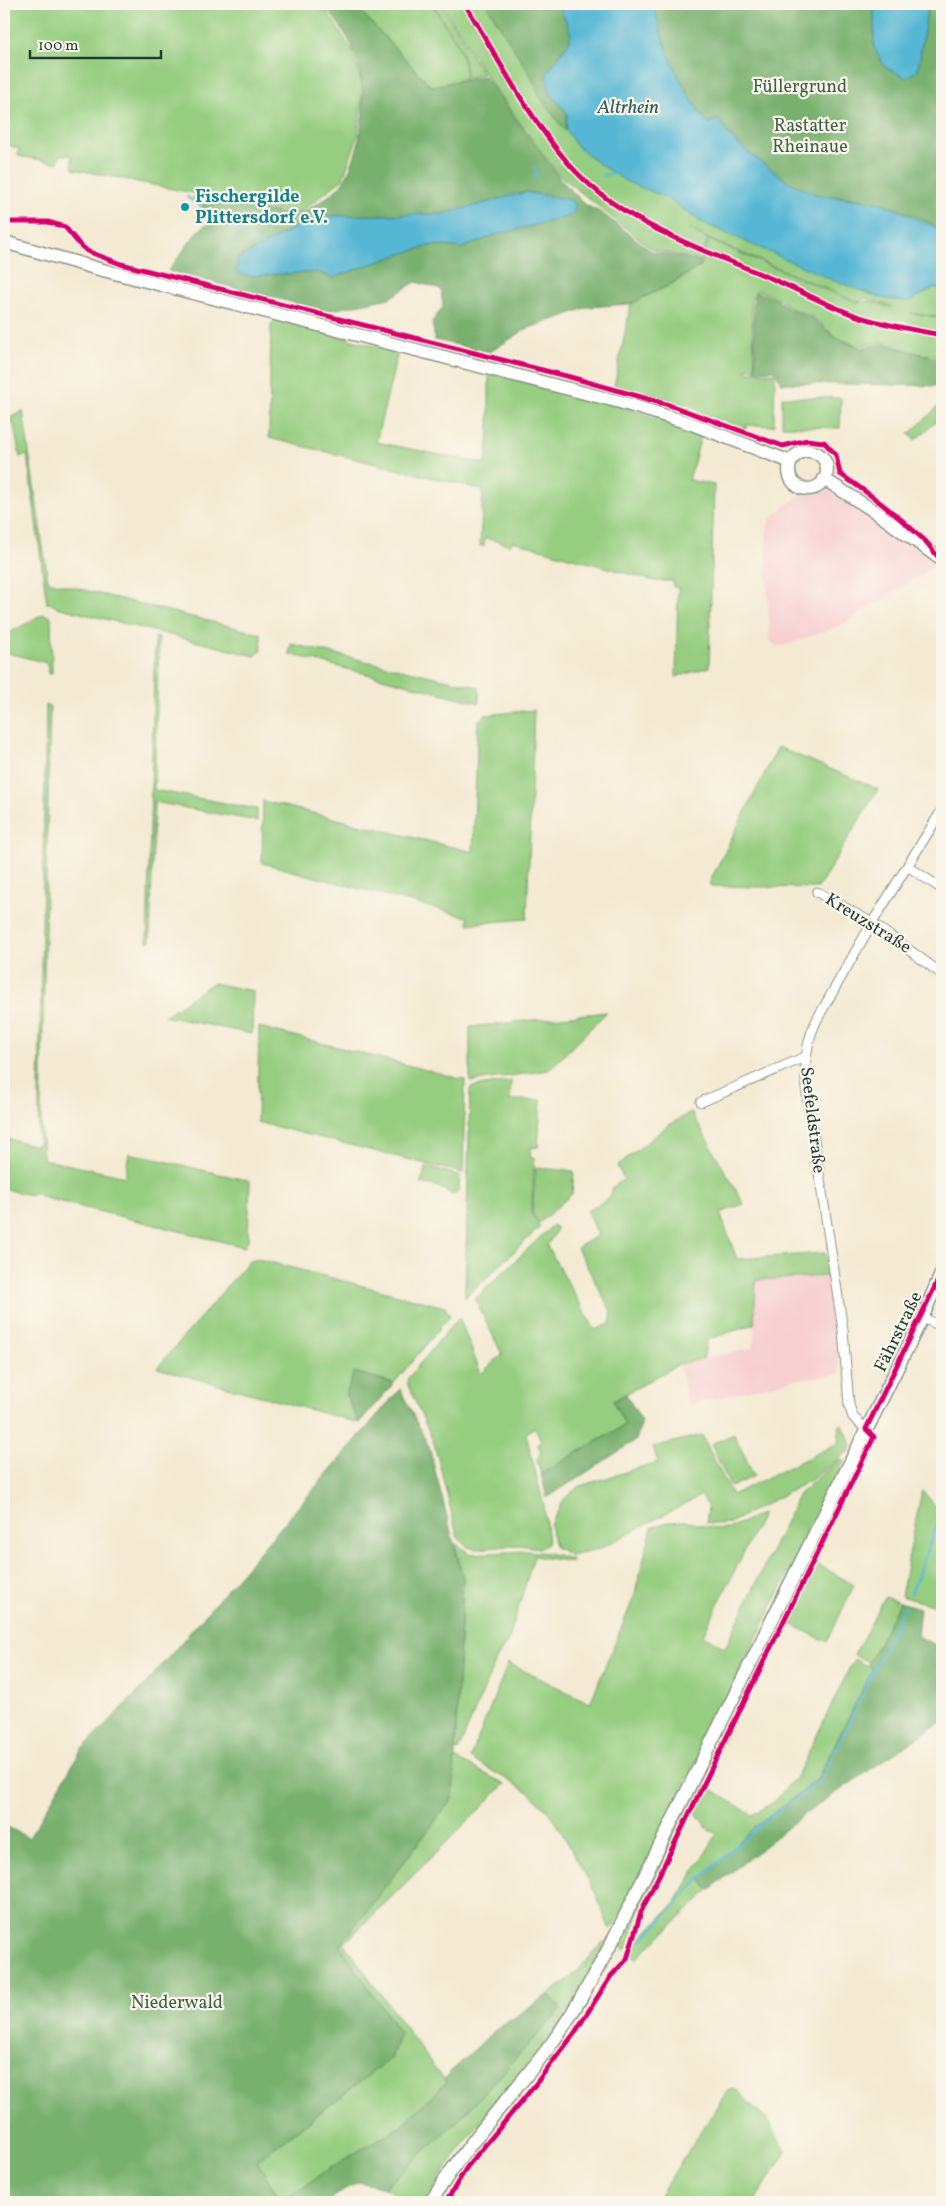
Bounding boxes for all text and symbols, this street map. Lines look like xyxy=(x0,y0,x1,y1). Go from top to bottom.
scale bar xyxy=(30,28,161,60)
text: 100 m xyxy=(38,36,78,57)
park label: Füllergrund xyxy=(753,75,847,100)
water label: Altrhein xyxy=(596,95,659,121)
park label: Rastatter Rheinaue xyxy=(772,114,848,160)
place label: Fischergilde Plittersdorf e.V. xyxy=(195,185,328,231)
marker: Fischergilde Plittersdorf e.V. xyxy=(179,201,191,213)
street label: Kreuzstraße xyxy=(820,888,916,960)
street label: Seefeldstraße xyxy=(793,1065,831,1175)
street label: Fährstraße xyxy=(869,1288,929,1376)
park label: Niederwald xyxy=(131,1991,223,2016)

